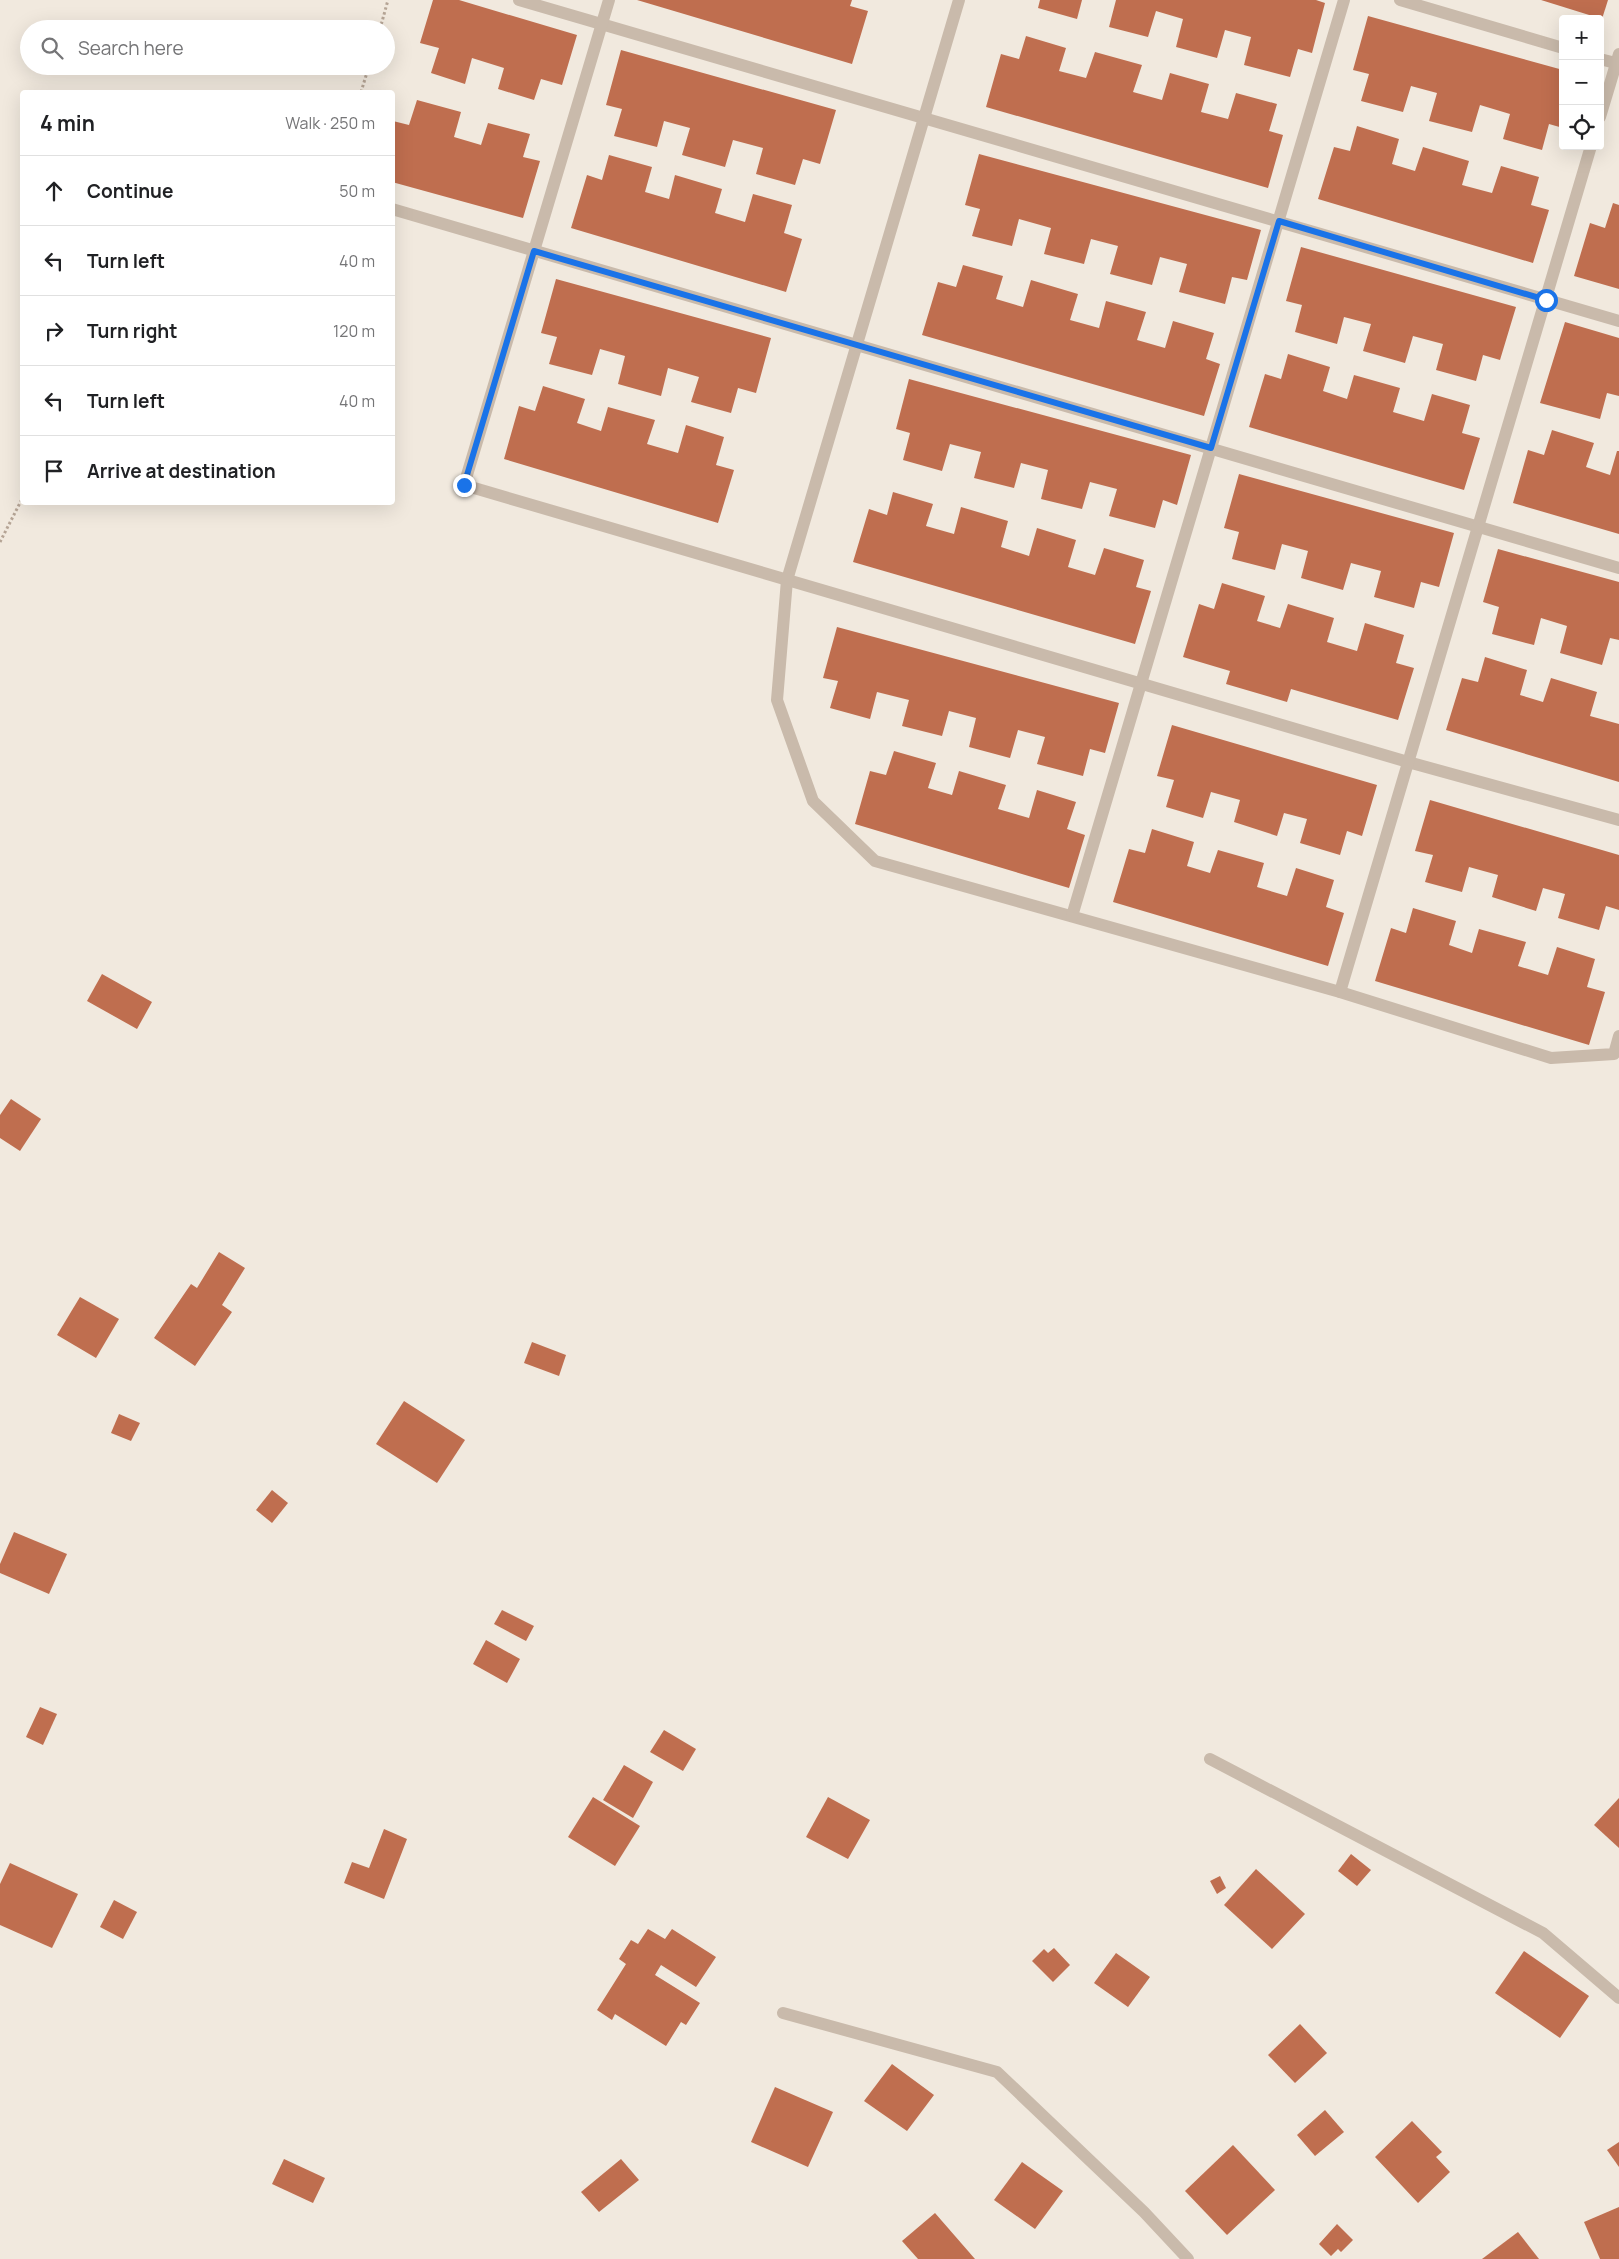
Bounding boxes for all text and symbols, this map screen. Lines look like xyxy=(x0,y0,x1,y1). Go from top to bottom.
map controls xyxy=(1559,15,1604,150)
button: + xyxy=(1559,15,1604,60)
search box xyxy=(20,20,395,75)
icon: search xyxy=(38,34,66,62)
text: Search here xyxy=(78,35,184,61)
button: − xyxy=(1559,60,1604,105)
button: locate xyxy=(1559,105,1604,150)
text: 4 min xyxy=(40,109,95,137)
text: Walk · 250 m xyxy=(285,112,375,134)
icon: ahead xyxy=(40,177,68,205)
text: Continue xyxy=(87,178,173,204)
text: 50 m xyxy=(339,180,375,202)
icon: left xyxy=(40,247,68,275)
text: Turn left xyxy=(87,248,165,274)
text: 40 m xyxy=(339,250,375,272)
route start xyxy=(1535,289,1558,312)
icon: right xyxy=(40,317,68,345)
text: Turn right xyxy=(87,318,177,344)
text: 120 m xyxy=(333,320,375,342)
icon: left xyxy=(40,387,68,415)
text: Turn left xyxy=(87,388,165,414)
text: 40 m xyxy=(339,390,375,412)
icon: arrive xyxy=(40,457,68,485)
text: Arrive at destination xyxy=(87,458,276,484)
route end xyxy=(453,474,476,497)

